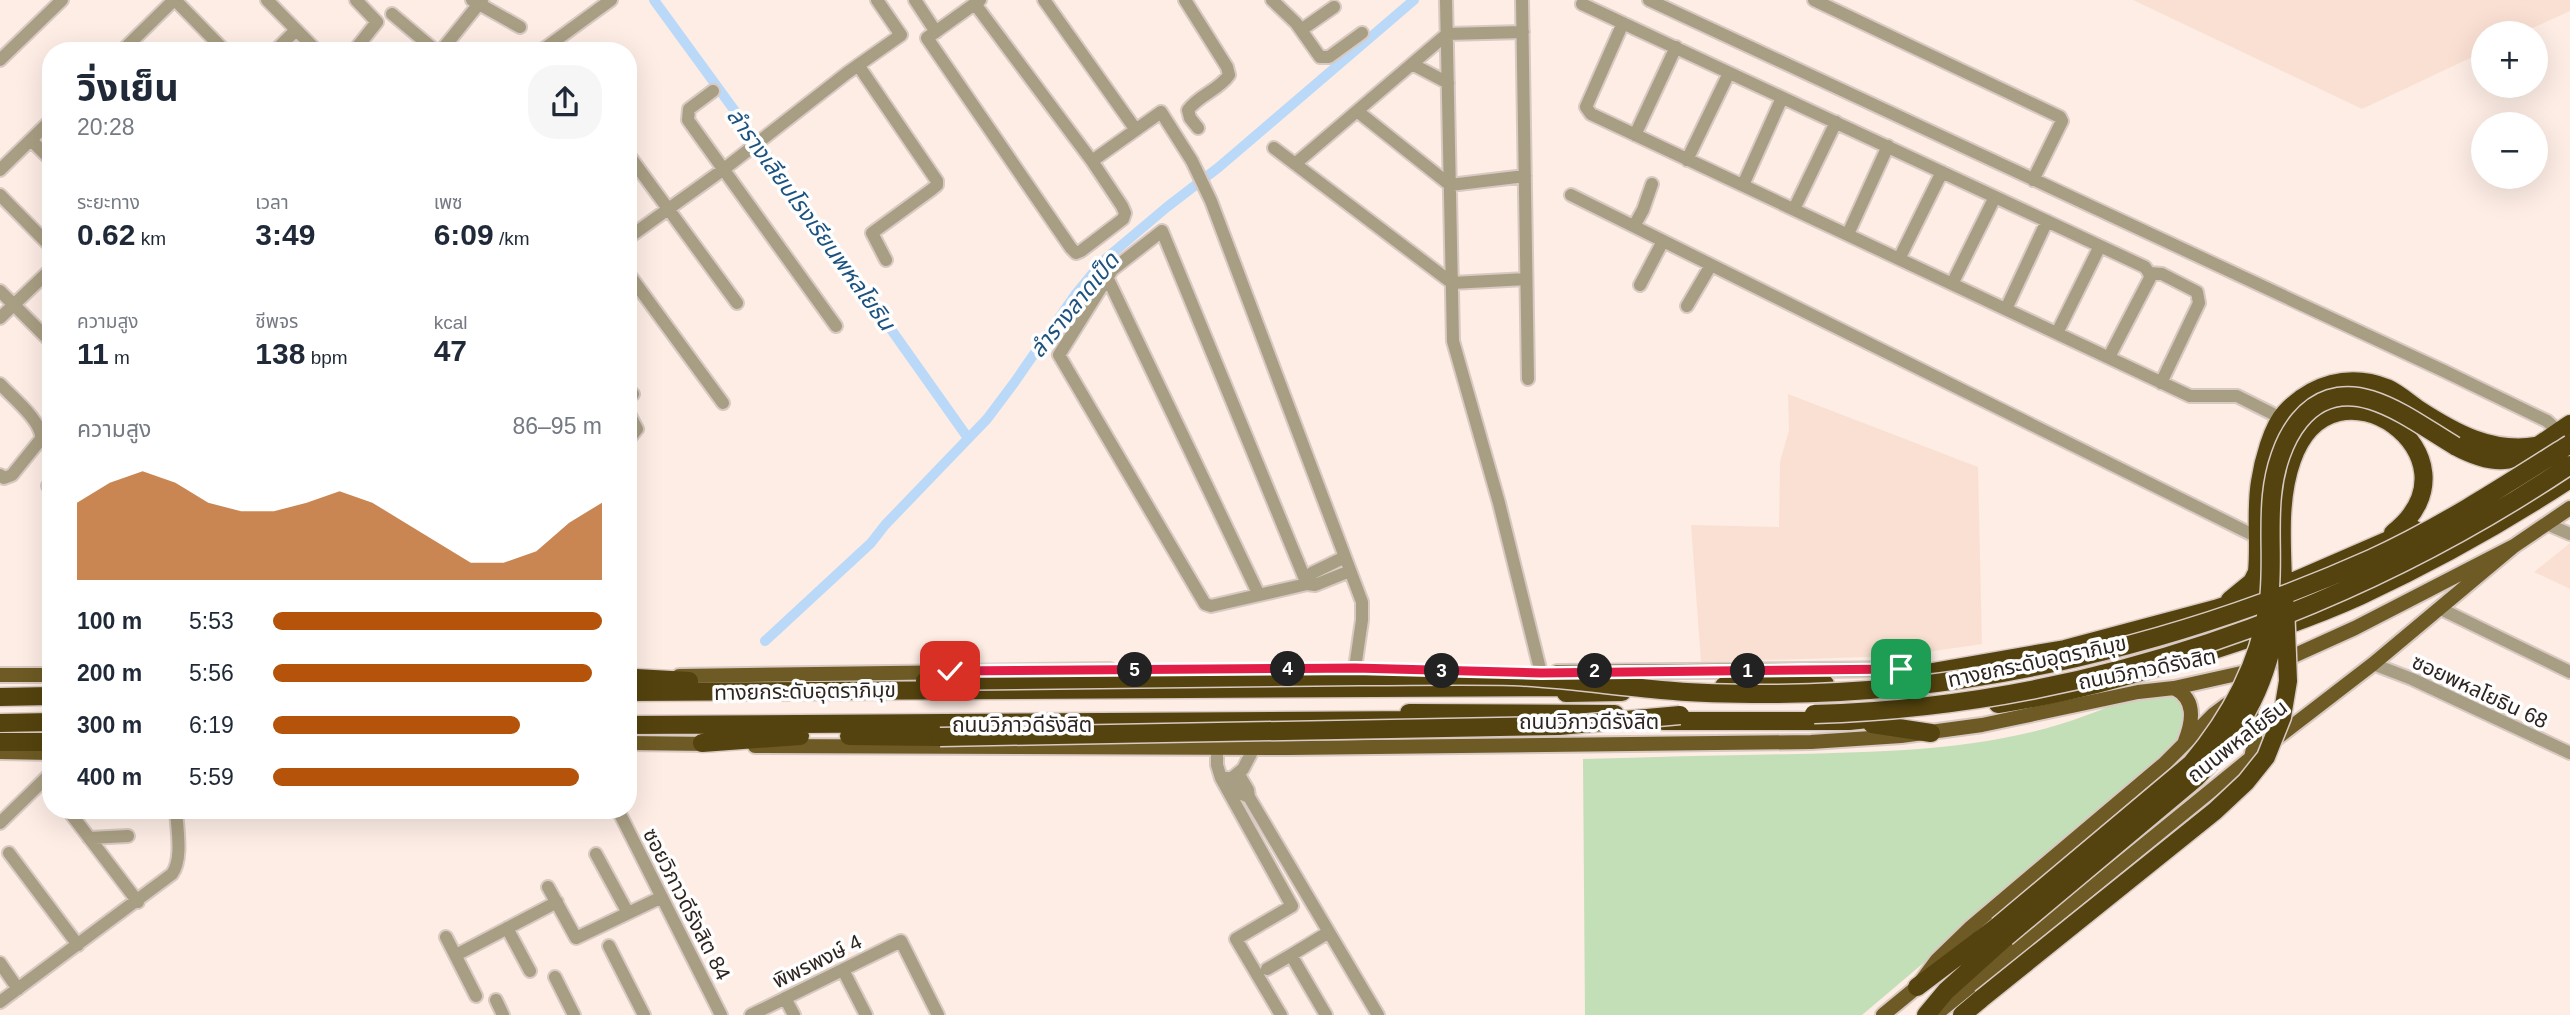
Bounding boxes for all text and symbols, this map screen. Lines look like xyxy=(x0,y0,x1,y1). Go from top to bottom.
map controls xyxy=(2471,21,2548,189)
button: + xyxy=(2471,21,2548,98)
button: share xyxy=(528,65,602,139)
text: วิ่งเย็น xyxy=(77,67,179,109)
water label: ลำรางเลียบโรงเรียนพหลโยธิน xyxy=(722,103,901,337)
button: − xyxy=(2471,112,2548,189)
text: 20:28 xyxy=(77,114,135,140)
text: ระยะทาง xyxy=(77,192,140,213)
text: เวลา xyxy=(255,192,289,213)
text: เพซ xyxy=(434,192,463,213)
text: 0.62 xyxy=(77,218,135,251)
text: 3:49 xyxy=(255,218,315,251)
text: 6:09 xyxy=(434,218,494,251)
text: km xyxy=(135,228,166,249)
text: /km xyxy=(494,228,530,249)
water label: ลำรางลาดเป็ด xyxy=(1024,247,1124,362)
text: ความสูง xyxy=(77,311,138,332)
text: ชีพจร xyxy=(255,311,298,332)
text: kcal xyxy=(434,312,467,333)
text: 47 xyxy=(434,334,467,367)
text: 11 xyxy=(77,337,109,370)
text: 138 xyxy=(255,337,305,370)
text: m xyxy=(109,347,130,368)
text: bpm xyxy=(305,347,348,368)
text: 86–95 m xyxy=(512,413,602,439)
text: ความสูง xyxy=(77,416,151,442)
text: 100 m xyxy=(77,608,142,634)
text: 5:53 xyxy=(189,608,234,634)
street label: ทางยกระดับอุตราภิมุข xyxy=(1946,631,2129,693)
pin xyxy=(1871,639,1931,699)
pin xyxy=(920,641,980,701)
street label: ถนนวิภาวดีรังสิต xyxy=(2076,644,2218,694)
icon: arrive xyxy=(1882,650,1920,688)
street label: ซอยพหลโยธิน 68 xyxy=(2409,650,2551,732)
icon: check xyxy=(931,652,969,690)
pin: 5 xyxy=(1118,652,1152,688)
pin: 4 xyxy=(1270,652,1306,686)
pin: 3 xyxy=(1424,654,1460,688)
pin: 2 xyxy=(1578,654,1612,688)
pin: 1 xyxy=(1730,654,1766,688)
text: 4 xyxy=(1282,658,1293,679)
text: 5 xyxy=(1129,659,1140,680)
text: 200 m xyxy=(77,660,142,686)
text: 5:56 xyxy=(189,660,234,686)
text: 3 xyxy=(1436,660,1447,681)
text: 2 xyxy=(1589,660,1600,681)
text: 1 xyxy=(1742,660,1753,681)
street label: ทางยกระดับอุตราภิมุข xyxy=(714,678,896,706)
street label: ถนนพหลโยธิน xyxy=(2183,695,2291,787)
street label: ถนนวิภาวดีรังสิต xyxy=(1519,710,1659,733)
text: 300 m xyxy=(77,712,142,738)
text: 6:19 xyxy=(189,712,234,738)
street label: ถนนวิภาวดีรังสิต xyxy=(952,713,1092,736)
text: 400 m xyxy=(77,764,142,790)
text: 5:59 xyxy=(189,764,234,790)
street label: ซอยวิภาวดีรังสิต 84 xyxy=(639,824,735,984)
street label: พิพรพงษ์ 4 xyxy=(769,929,866,992)

